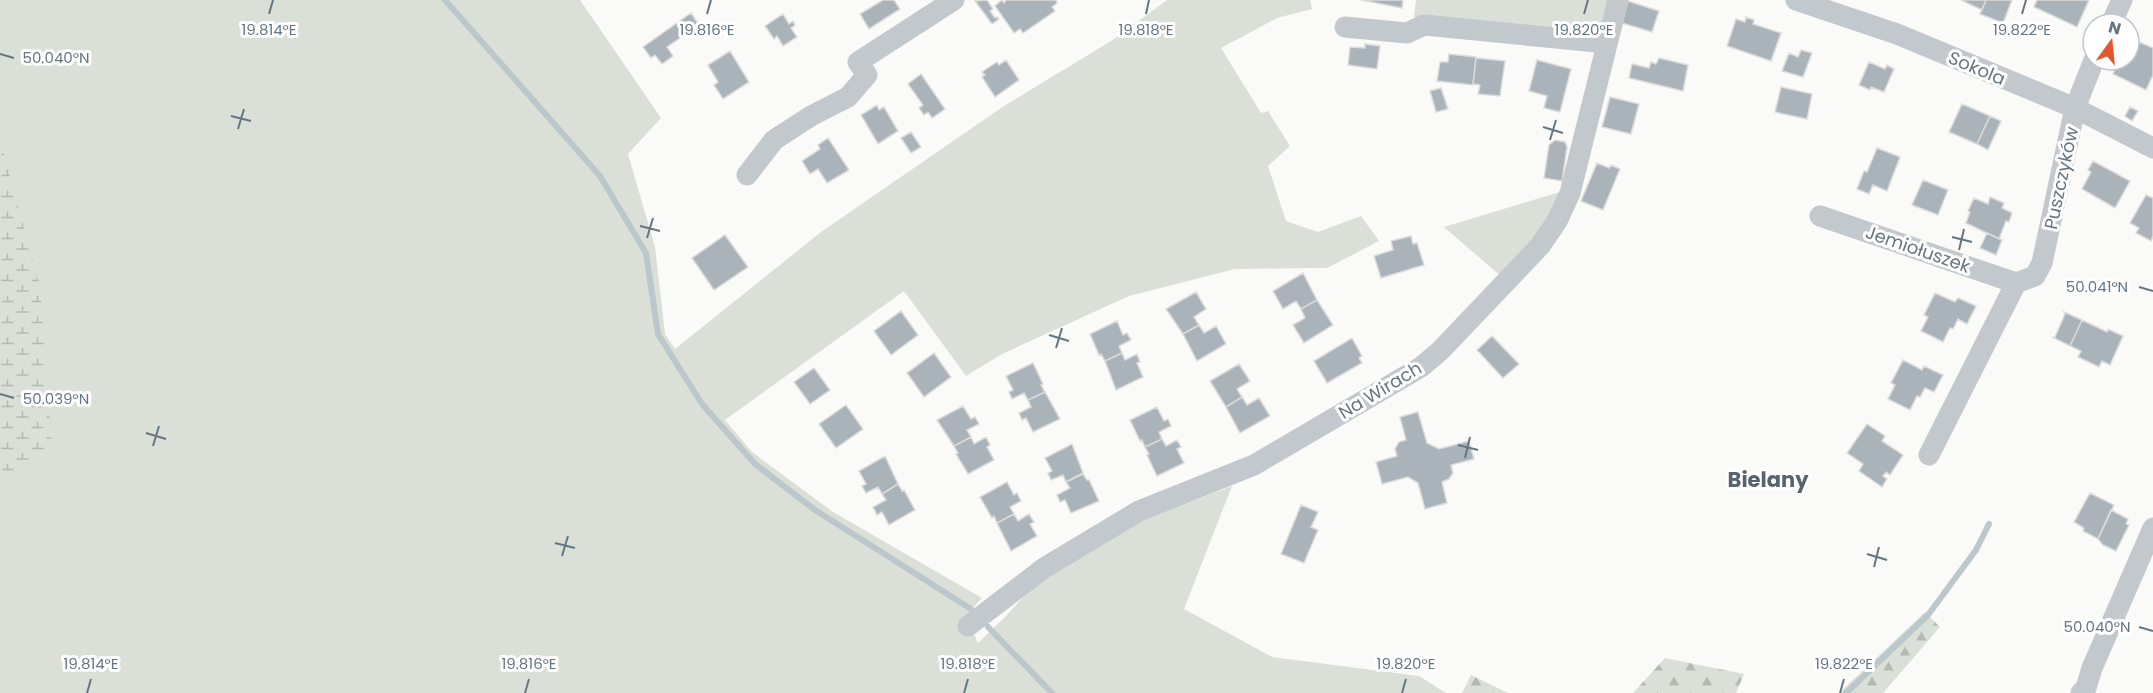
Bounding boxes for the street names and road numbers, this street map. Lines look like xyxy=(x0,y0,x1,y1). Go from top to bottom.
street label: Sokola xyxy=(1945,45,2009,91)
street label: Puszczyków xyxy=(2038,124,2084,232)
street label: Jemiołuszek xyxy=(1862,219,1974,279)
street label: Na Wirach xyxy=(1334,355,1426,425)

